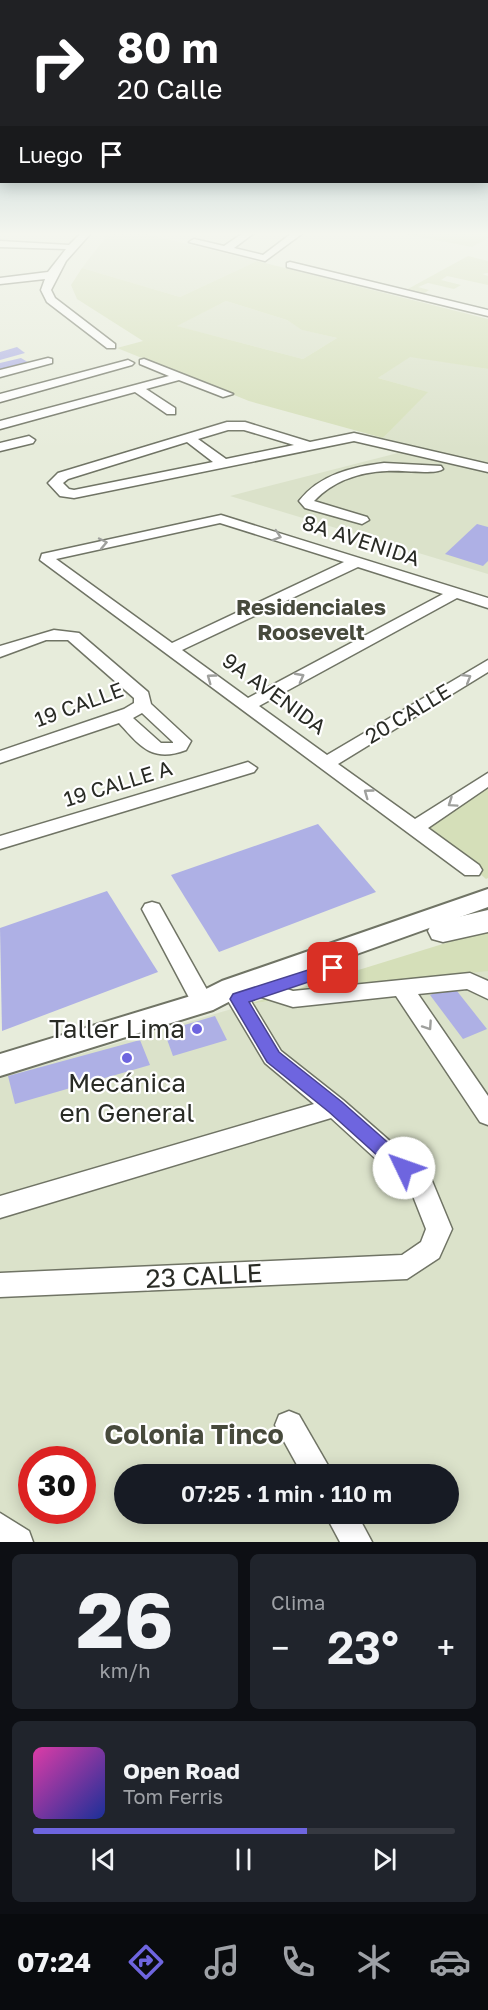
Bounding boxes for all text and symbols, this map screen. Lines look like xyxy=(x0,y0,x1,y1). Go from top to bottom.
text: 80 m xyxy=(117,22,218,72)
icon: right xyxy=(18,24,96,102)
text: 20 Calle xyxy=(117,73,222,105)
icon: arrive xyxy=(95,138,128,171)
text: Luego xyxy=(18,141,83,168)
street label: 8A AVENIDA xyxy=(299,509,423,571)
one-way arrow xyxy=(271,529,282,541)
one-way arrow xyxy=(98,538,108,551)
district label: Residenciales Roosevelt xyxy=(236,593,386,645)
street label: 9A AVENIDA xyxy=(218,647,332,740)
one-way arrow xyxy=(294,673,304,684)
one-way arrow xyxy=(461,673,471,685)
one-way arrow xyxy=(207,674,218,685)
street label: 19 CALLE xyxy=(31,676,127,732)
street label: 20 CALLE xyxy=(360,677,455,749)
street label: 19 CALLE A xyxy=(60,754,175,812)
one-way arrow xyxy=(364,789,375,800)
one-way arrow xyxy=(447,796,458,807)
pin xyxy=(307,942,358,993)
icon: arrive xyxy=(316,951,349,984)
place label: Taller Lima xyxy=(49,1013,185,1044)
one-way arrow xyxy=(421,1019,432,1030)
marker: Taller Lima xyxy=(190,1022,204,1036)
marker: Mecánica en General xyxy=(120,1051,134,1065)
place label: Mecánica en General xyxy=(60,1067,194,1128)
position arrow xyxy=(372,1136,436,1200)
street label: 23 CALLE xyxy=(145,1257,263,1294)
district label: Colonia Tinco xyxy=(104,1418,284,1450)
speed limit sign: 30 xyxy=(18,1446,96,1524)
text: 07:25 · 1 min · 110 m xyxy=(181,1480,392,1507)
text: 26 xyxy=(76,1572,174,1665)
text: Clima xyxy=(271,1590,325,1614)
text: 23° xyxy=(327,1620,399,1674)
text: − xyxy=(271,1628,289,1667)
text: + xyxy=(437,1628,455,1667)
text: km/h xyxy=(100,1658,150,1682)
text: Open Road xyxy=(123,1757,240,1784)
text: Tom Ferris xyxy=(123,1784,223,1808)
icon: previous xyxy=(87,1843,120,1876)
icon: pause xyxy=(227,1843,260,1876)
icon: next xyxy=(368,1843,401,1876)
icon: directions xyxy=(125,1941,167,1983)
icon: music xyxy=(201,1941,243,1983)
icon: phone xyxy=(277,1941,319,1983)
icon: climate xyxy=(353,1941,395,1983)
icon: car xyxy=(429,1941,471,1983)
text: 07:24 xyxy=(17,1946,91,1978)

